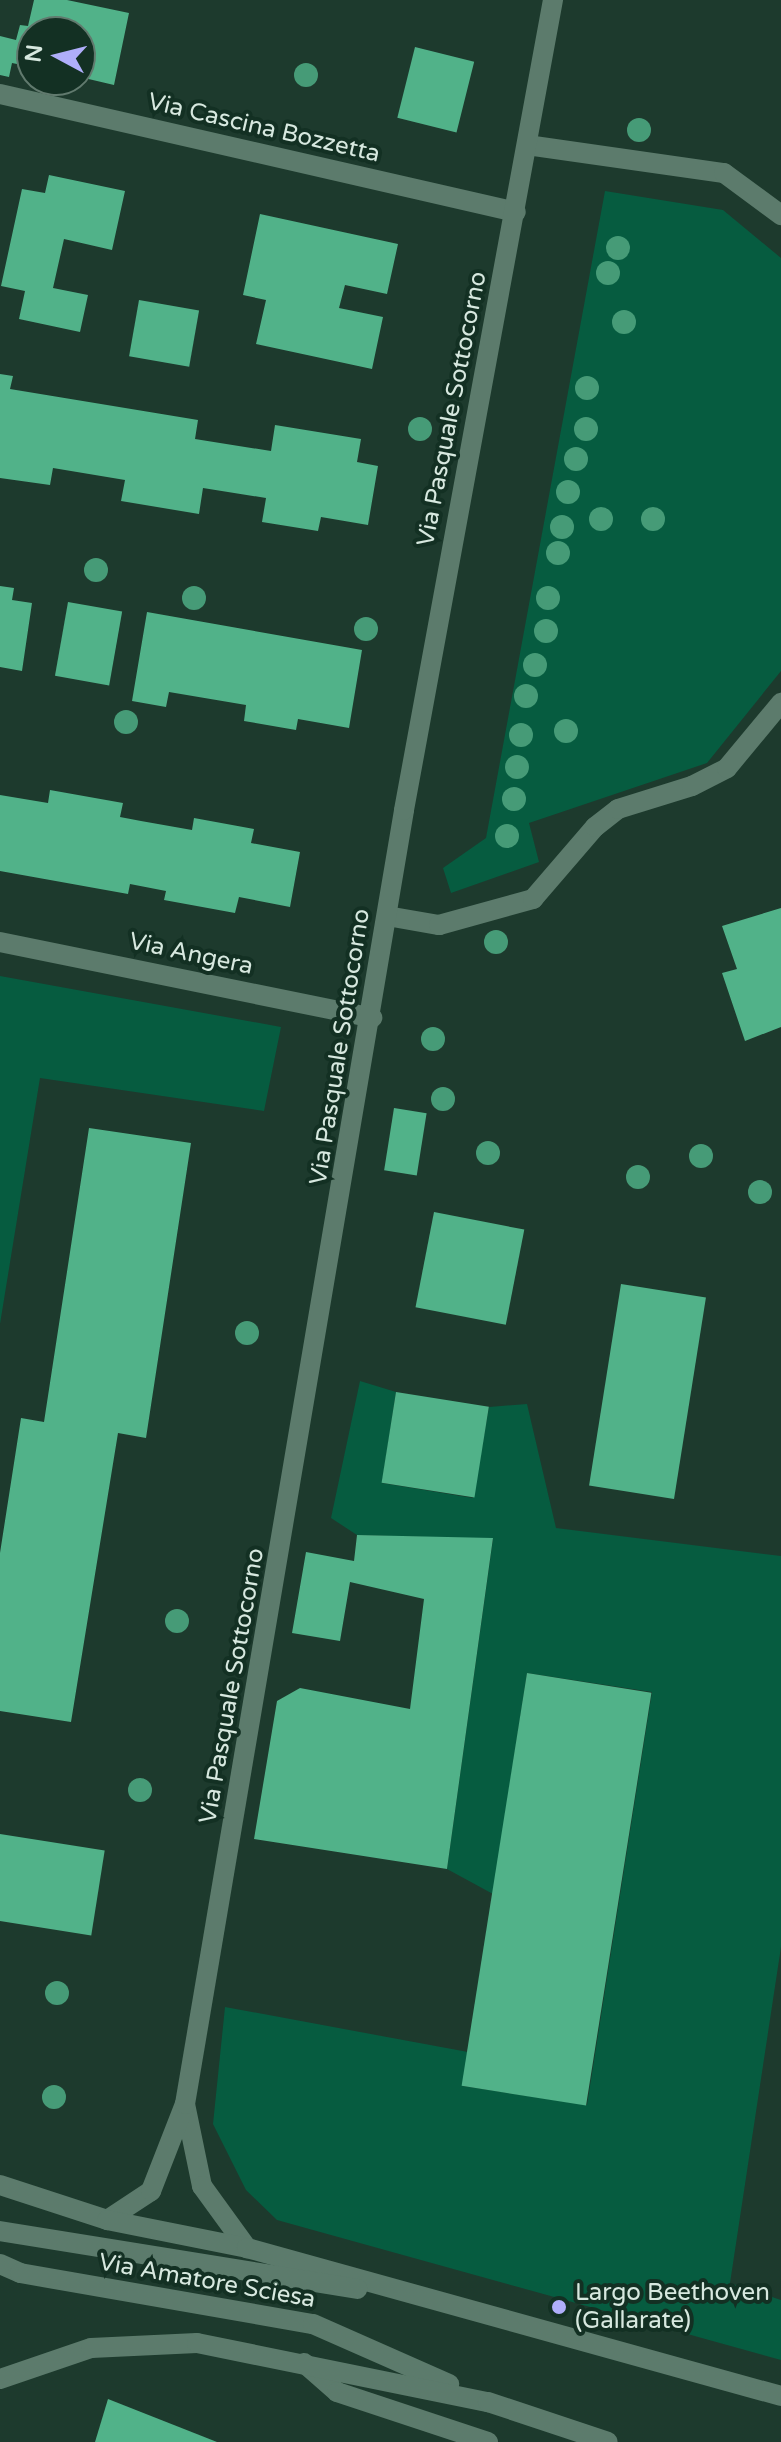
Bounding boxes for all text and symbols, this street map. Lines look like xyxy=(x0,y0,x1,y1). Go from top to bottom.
north arrow xyxy=(16,16,96,96)
text: N xyxy=(20,43,48,64)
street label: Via Cascina Bozzetta xyxy=(145,87,383,169)
street label: Via Pasquale Sottocorno xyxy=(411,269,493,549)
street label: Via Pasquale Sottocorno xyxy=(304,907,376,1187)
street label: Via Angera xyxy=(126,927,256,981)
street label: Via Pasquale Sottocorno xyxy=(194,1546,270,1826)
street label: Via Amatore Sciesa xyxy=(96,2248,318,2314)
place label: Largo Beethoven (Gallarate) xyxy=(575,2279,770,2335)
marker: Largo Beethoven (Gallarate) xyxy=(550,2298,568,2316)

